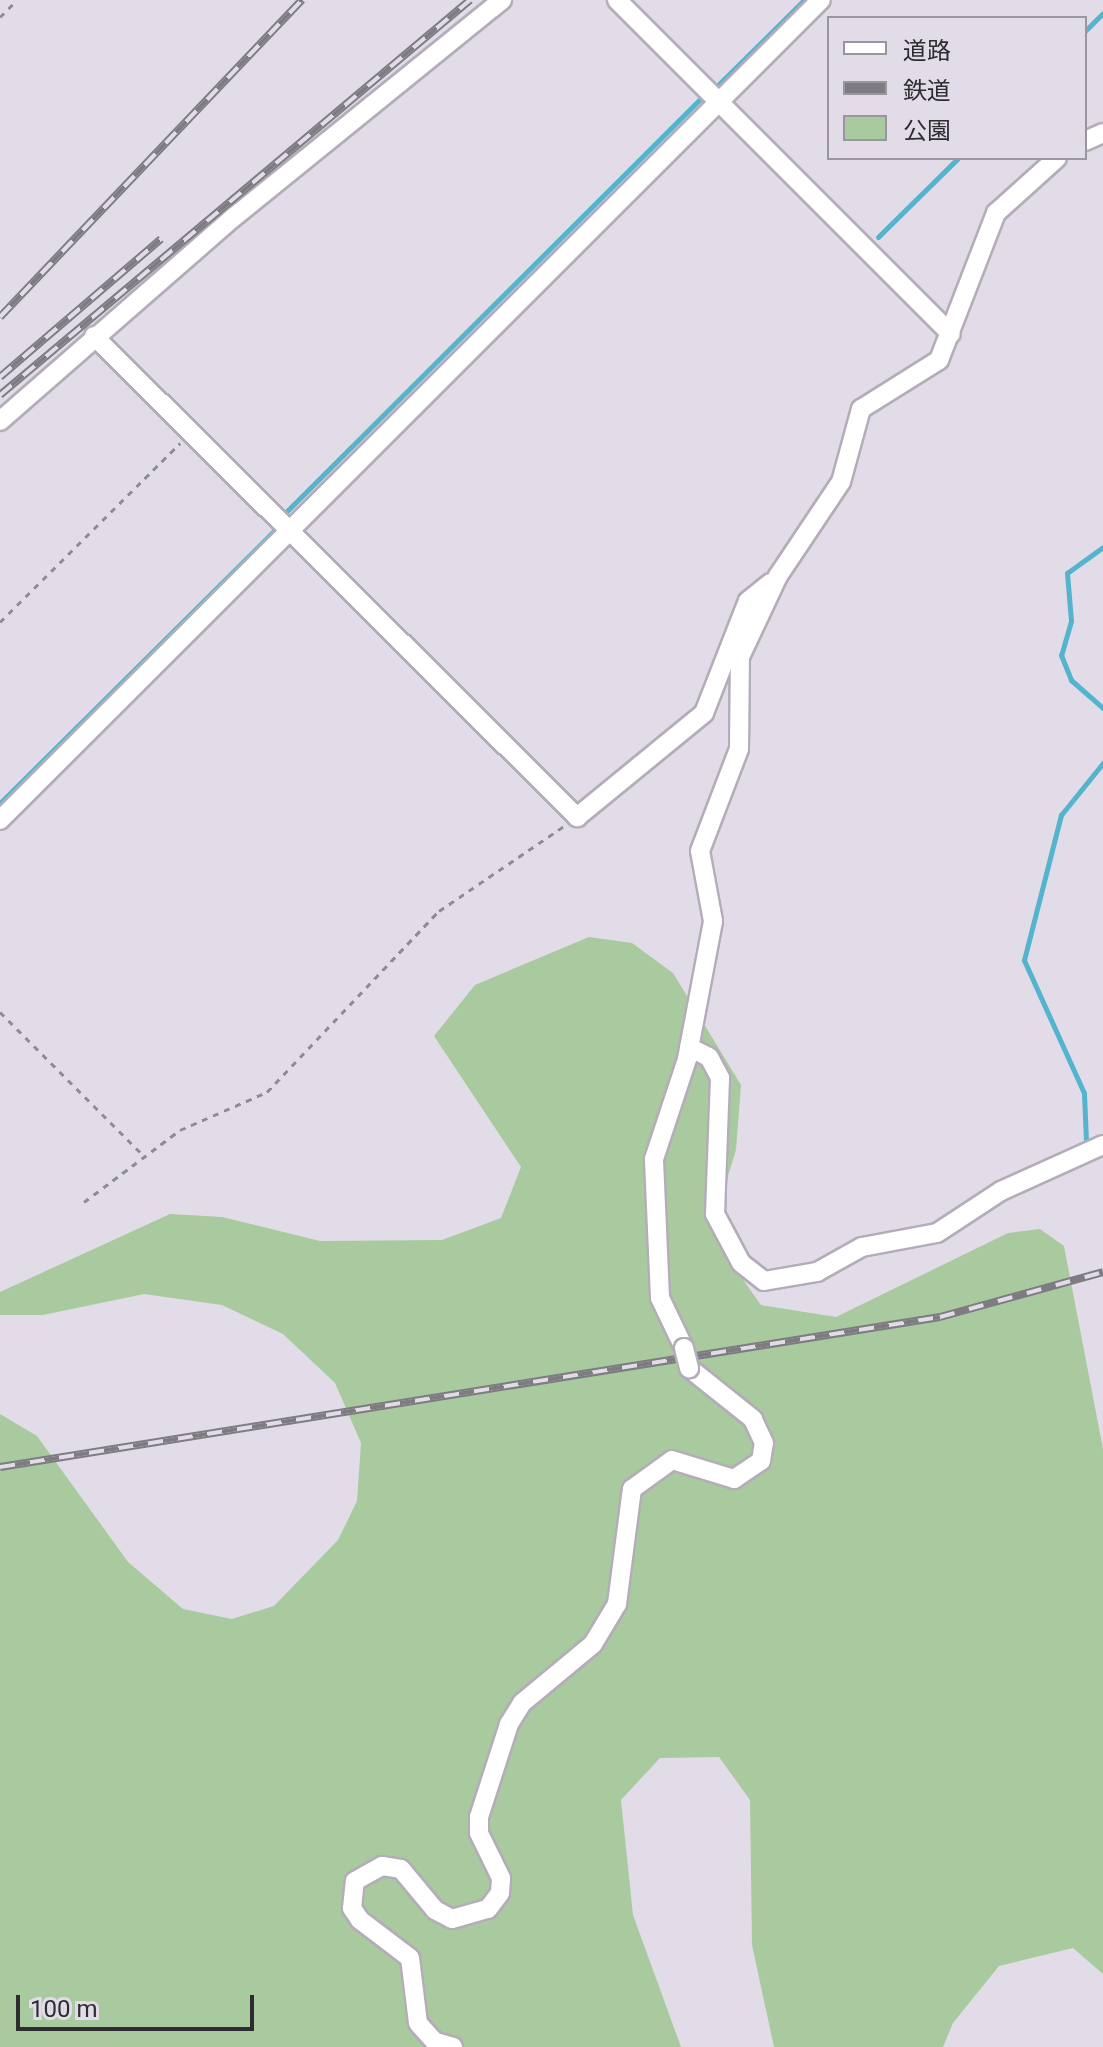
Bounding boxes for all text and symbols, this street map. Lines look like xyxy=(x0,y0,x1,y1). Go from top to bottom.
legend xyxy=(827,16,1087,160)
text: 道路 xyxy=(903,37,951,65)
text: 鉄道 xyxy=(903,77,951,105)
text: 公園 xyxy=(903,117,951,145)
scale bar xyxy=(20,1979,258,2029)
text: 100 m xyxy=(30,1995,97,2023)

